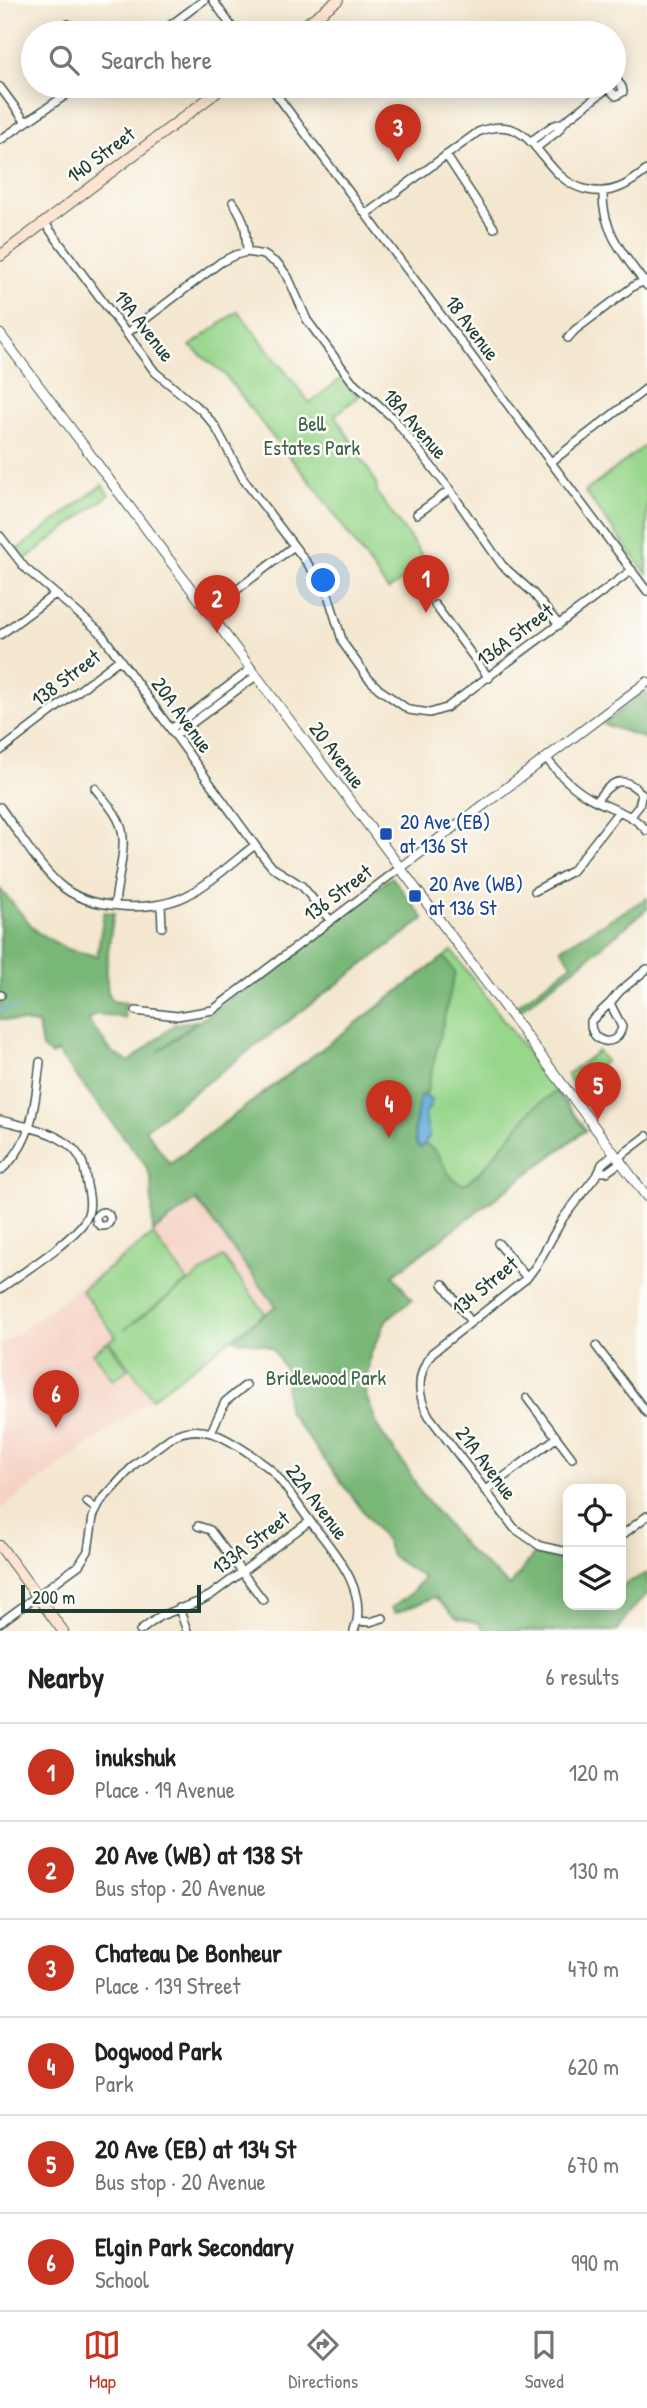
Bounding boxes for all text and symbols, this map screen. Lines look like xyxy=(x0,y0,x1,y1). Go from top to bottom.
search box xyxy=(21,21,626,98)
icon: search xyxy=(45,41,83,79)
text: Search here xyxy=(101,42,212,77)
pin: 3 xyxy=(375,104,421,162)
street label: 140 Street xyxy=(61,119,141,190)
street label: 19A Avenue xyxy=(107,284,182,368)
street label: 18 Avenue xyxy=(438,289,506,366)
street label: 18A Avenue xyxy=(377,382,454,465)
park label: Bell Estates Park xyxy=(264,409,361,462)
pin: 1 xyxy=(403,555,449,613)
your location xyxy=(306,563,340,597)
pin: 2 xyxy=(194,575,240,633)
street label: 136A Street xyxy=(470,596,560,673)
street label: 138 Street xyxy=(25,642,107,713)
street label: 20A Avenue xyxy=(145,671,220,759)
street label: 20 Avenue xyxy=(303,715,372,794)
place label: 20 Ave (EB) at 136 St xyxy=(400,807,491,860)
marker: 20 Ave (EB) at 136 St xyxy=(378,826,394,842)
street label: 136 Street xyxy=(297,857,379,928)
place label: 20 Ave (WB) at 136 St xyxy=(429,869,523,922)
marker: 20 Ave (WB) at 136 St xyxy=(407,888,423,904)
pin: 5 xyxy=(575,1062,621,1120)
pin: 4 xyxy=(366,1080,412,1138)
street label: 134 Street xyxy=(445,1249,525,1322)
park label: Bridlewood Park xyxy=(266,1363,386,1392)
pin: 6 xyxy=(33,1370,79,1428)
street label: 21A Avenue xyxy=(449,1420,524,1506)
street label: 22A Avenue xyxy=(279,1458,355,1546)
map controls xyxy=(563,1484,626,1610)
button: locate xyxy=(563,1484,626,1547)
street label: 133A Street xyxy=(206,1503,296,1581)
button: layers xyxy=(563,1547,626,1610)
scale bar xyxy=(21,1582,201,1614)
text: 200 m xyxy=(32,1584,75,1610)
text: Nearby xyxy=(28,1657,104,1697)
text: 6 results xyxy=(546,1661,619,1692)
text: inukshuk xyxy=(95,1739,176,1774)
text: 1 xyxy=(47,1757,55,1788)
text: 120 m xyxy=(569,1757,619,1788)
text: Place · 19 Avenue xyxy=(95,1774,235,1805)
text: 20 Ave (WB) at 138 St xyxy=(95,1837,302,1872)
text: 2 xyxy=(46,1855,56,1886)
text: 130 m xyxy=(569,1855,619,1886)
text: Bus stop · 20 Avenue xyxy=(95,1872,266,1903)
text: Chateau De Bonheur xyxy=(95,1935,282,1970)
text: 3 xyxy=(46,1953,56,1984)
text: 470 m xyxy=(568,1953,619,1984)
text: Place · 139 Street xyxy=(95,1970,240,2001)
text: Dogwood Park xyxy=(95,2033,222,2068)
text: 4 xyxy=(47,2051,55,2082)
text: 620 m xyxy=(568,2051,619,2082)
text: Park xyxy=(95,2068,133,2099)
text: 20 Ave (EB) at 134 St xyxy=(95,2131,296,2166)
text: 5 xyxy=(46,2149,56,2180)
text: 670 m xyxy=(567,2149,619,2180)
text: Bus stop · 20 Avenue xyxy=(95,2166,266,2197)
text: Elgin Park Secondary xyxy=(95,2229,294,2264)
text: 6 xyxy=(46,2247,56,2278)
text: 990 m xyxy=(571,2247,619,2278)
text: School xyxy=(95,2264,149,2295)
tab: Map xyxy=(83,2326,121,2394)
tab: Directions xyxy=(288,2326,358,2394)
tab: Saved xyxy=(525,2326,564,2394)

